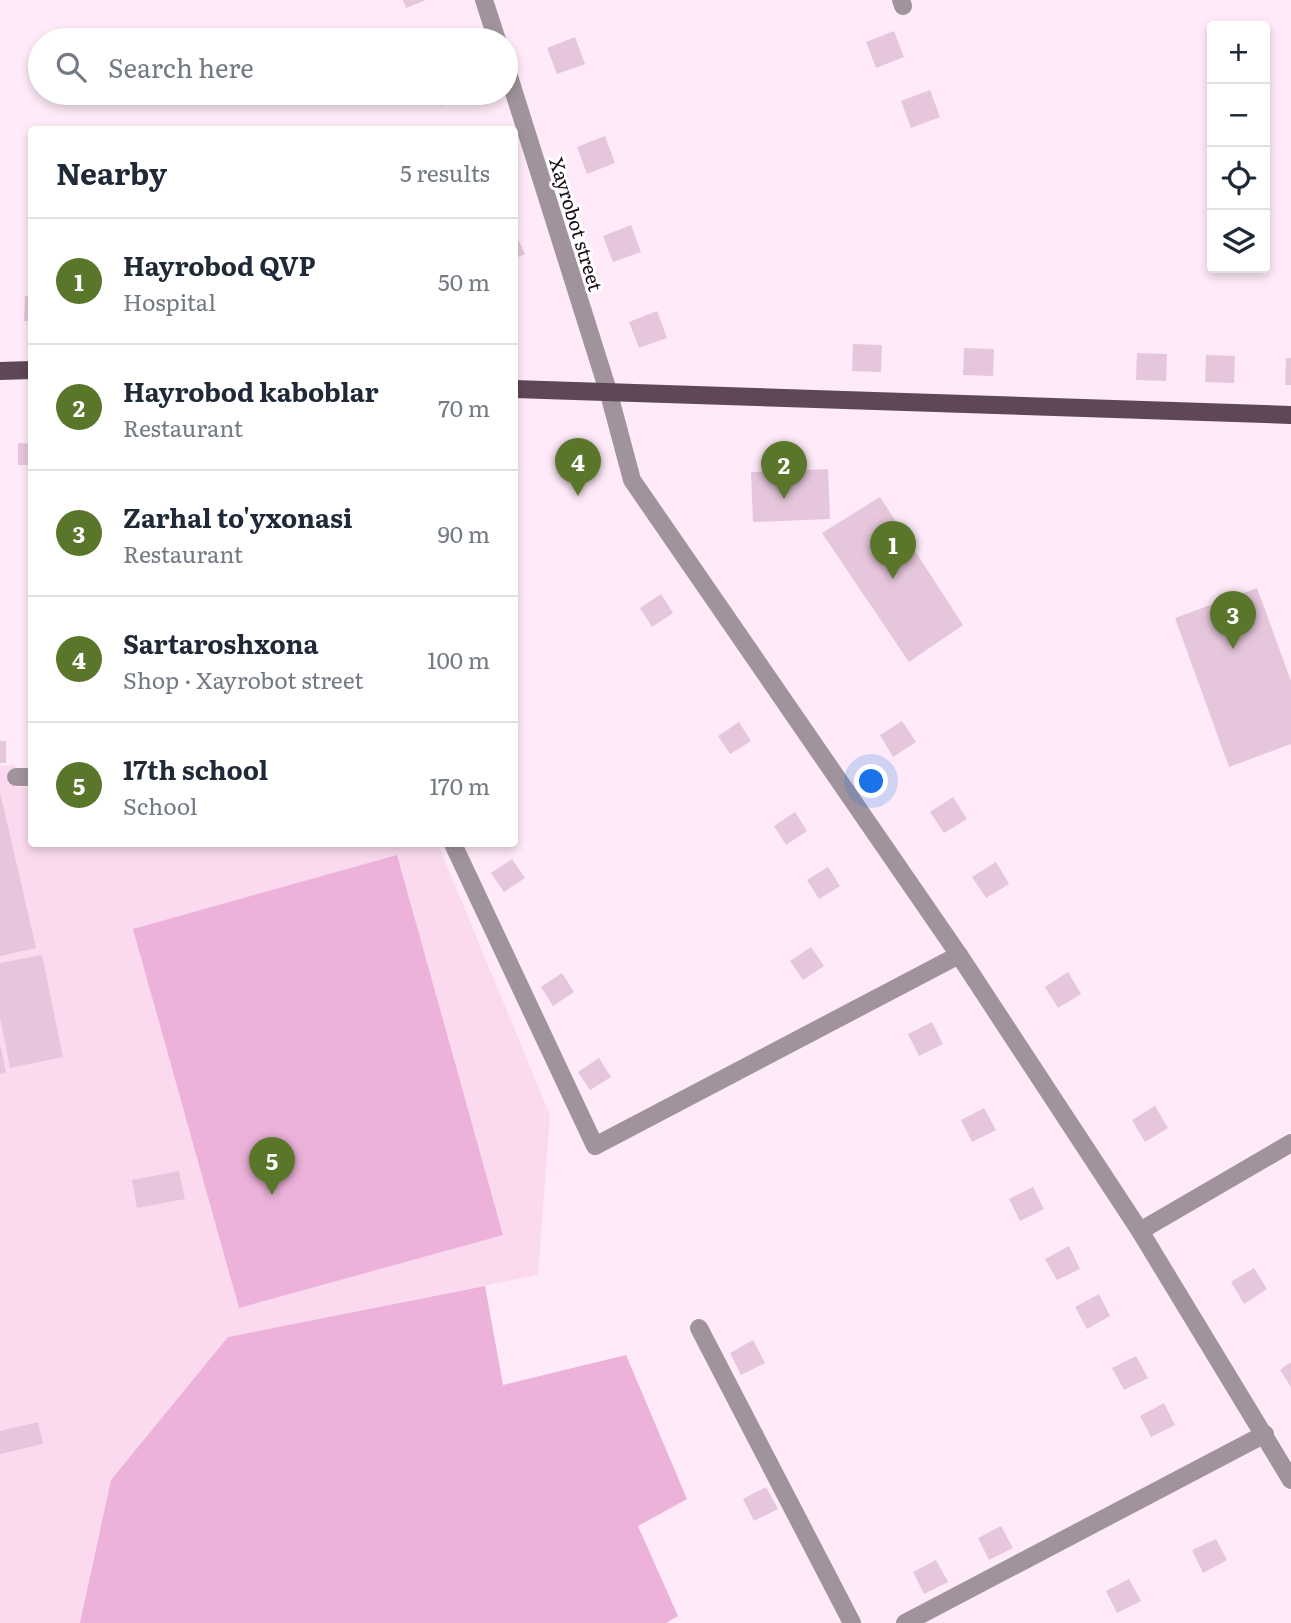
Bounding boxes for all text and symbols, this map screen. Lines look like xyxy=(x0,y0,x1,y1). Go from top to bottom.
map controls xyxy=(1207,21,1270,273)
button: + xyxy=(1207,21,1270,84)
search box xyxy=(28,28,518,105)
text: Search here xyxy=(108,47,254,86)
icon: search xyxy=(52,48,90,86)
button: − xyxy=(1207,84,1270,147)
button: locate xyxy=(1207,147,1270,210)
text: Nearby xyxy=(56,150,167,194)
street label: Xayrobot street xyxy=(543,154,611,295)
text: 5 results xyxy=(400,155,490,189)
button: layers xyxy=(1207,210,1270,273)
text: Hayrobod QVP xyxy=(123,245,316,284)
text: 1 xyxy=(74,264,84,298)
text: 50 m xyxy=(438,264,490,298)
text: Hospital xyxy=(123,284,216,318)
text: Hayrobod kaboblar xyxy=(123,371,379,410)
text: 2 xyxy=(73,390,85,424)
text: 70 m xyxy=(438,390,490,424)
text: Restaurant xyxy=(123,410,243,444)
pin: 4 xyxy=(555,438,601,496)
pin: 2 xyxy=(761,441,807,499)
text: Zarhal to'yxonasi xyxy=(123,497,352,536)
text: 3 xyxy=(73,516,85,550)
text: 90 m xyxy=(438,516,490,550)
pin: 1 xyxy=(870,521,916,579)
text: Restaurant xyxy=(123,536,243,570)
pin: 3 xyxy=(1210,591,1256,649)
text: Sartaroshxona xyxy=(123,623,319,662)
text: 4 xyxy=(72,642,86,676)
text: 100 m xyxy=(427,642,490,676)
text: Shop · Xayrobot street xyxy=(123,662,364,696)
text: 17th school xyxy=(123,749,268,788)
your location xyxy=(854,764,888,798)
text: 5 xyxy=(73,768,85,802)
text: 170 m xyxy=(429,768,490,802)
text: School xyxy=(123,788,197,822)
pin: 5 xyxy=(249,1137,295,1195)

